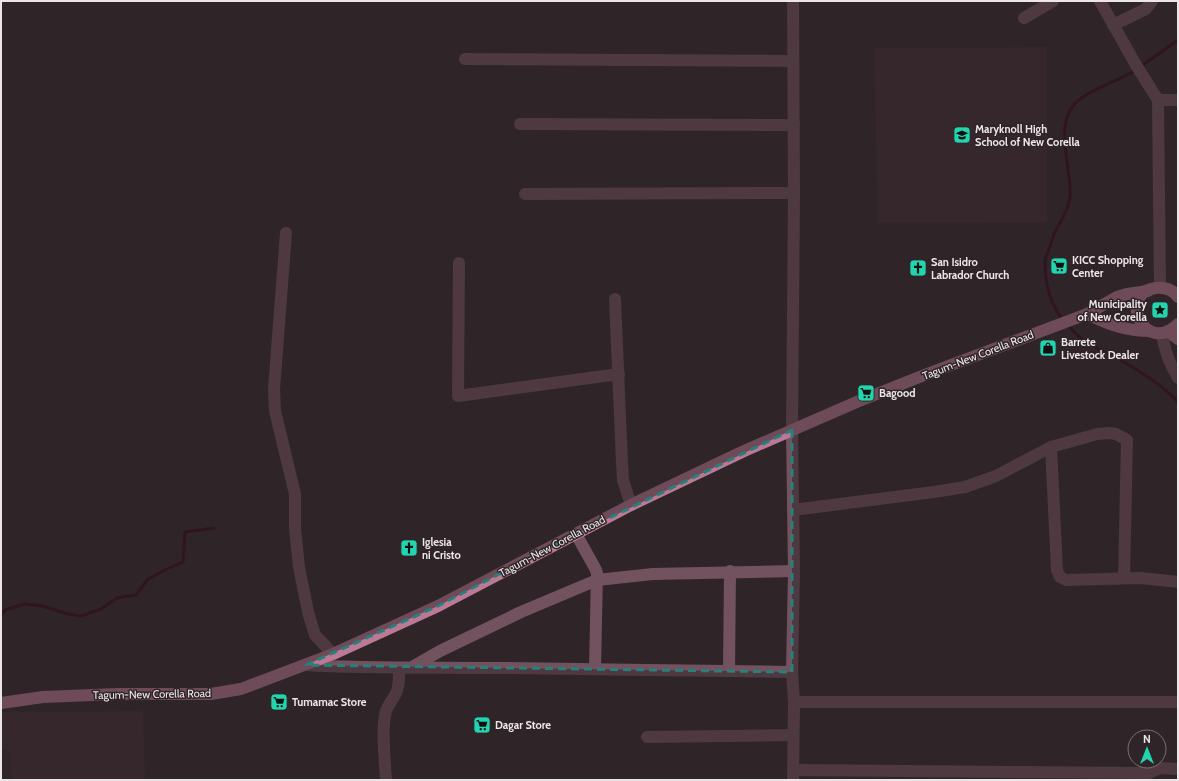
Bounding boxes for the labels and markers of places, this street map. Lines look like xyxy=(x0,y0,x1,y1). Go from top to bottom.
place label: Maryknoll High School of New Corella xyxy=(975,122,1080,149)
school or university icon: Maryknoll High School of New Corella xyxy=(952,125,972,145)
place label: KICC Shopping Center xyxy=(1072,253,1144,280)
place label: San Isidro Labrador Church xyxy=(931,255,1009,282)
supermarket icon: KICC Shopping Center xyxy=(1049,256,1069,276)
church icon: San Isidro Labrador Church xyxy=(908,258,928,278)
place label: Municipality of New Corella xyxy=(1078,297,1148,324)
place icon: Municipality of New Corella xyxy=(1150,300,1170,320)
place label: Barrete Livestock Dealer xyxy=(1061,335,1139,362)
shop icon: Barrete Livestock Dealer xyxy=(1038,338,1058,358)
supermarket icon: Bagood xyxy=(856,383,876,403)
place label: Bagood xyxy=(879,386,916,400)
place label: Iglesia ni Cristo xyxy=(422,535,461,562)
church icon: Iglesia ni Cristo xyxy=(399,538,419,558)
supermarket icon: Tumamac Store xyxy=(269,692,289,712)
place label: Tumamac Store xyxy=(292,695,367,709)
supermarket icon: Dagar Store xyxy=(472,715,492,735)
place label: Dagar Store xyxy=(495,718,551,732)

